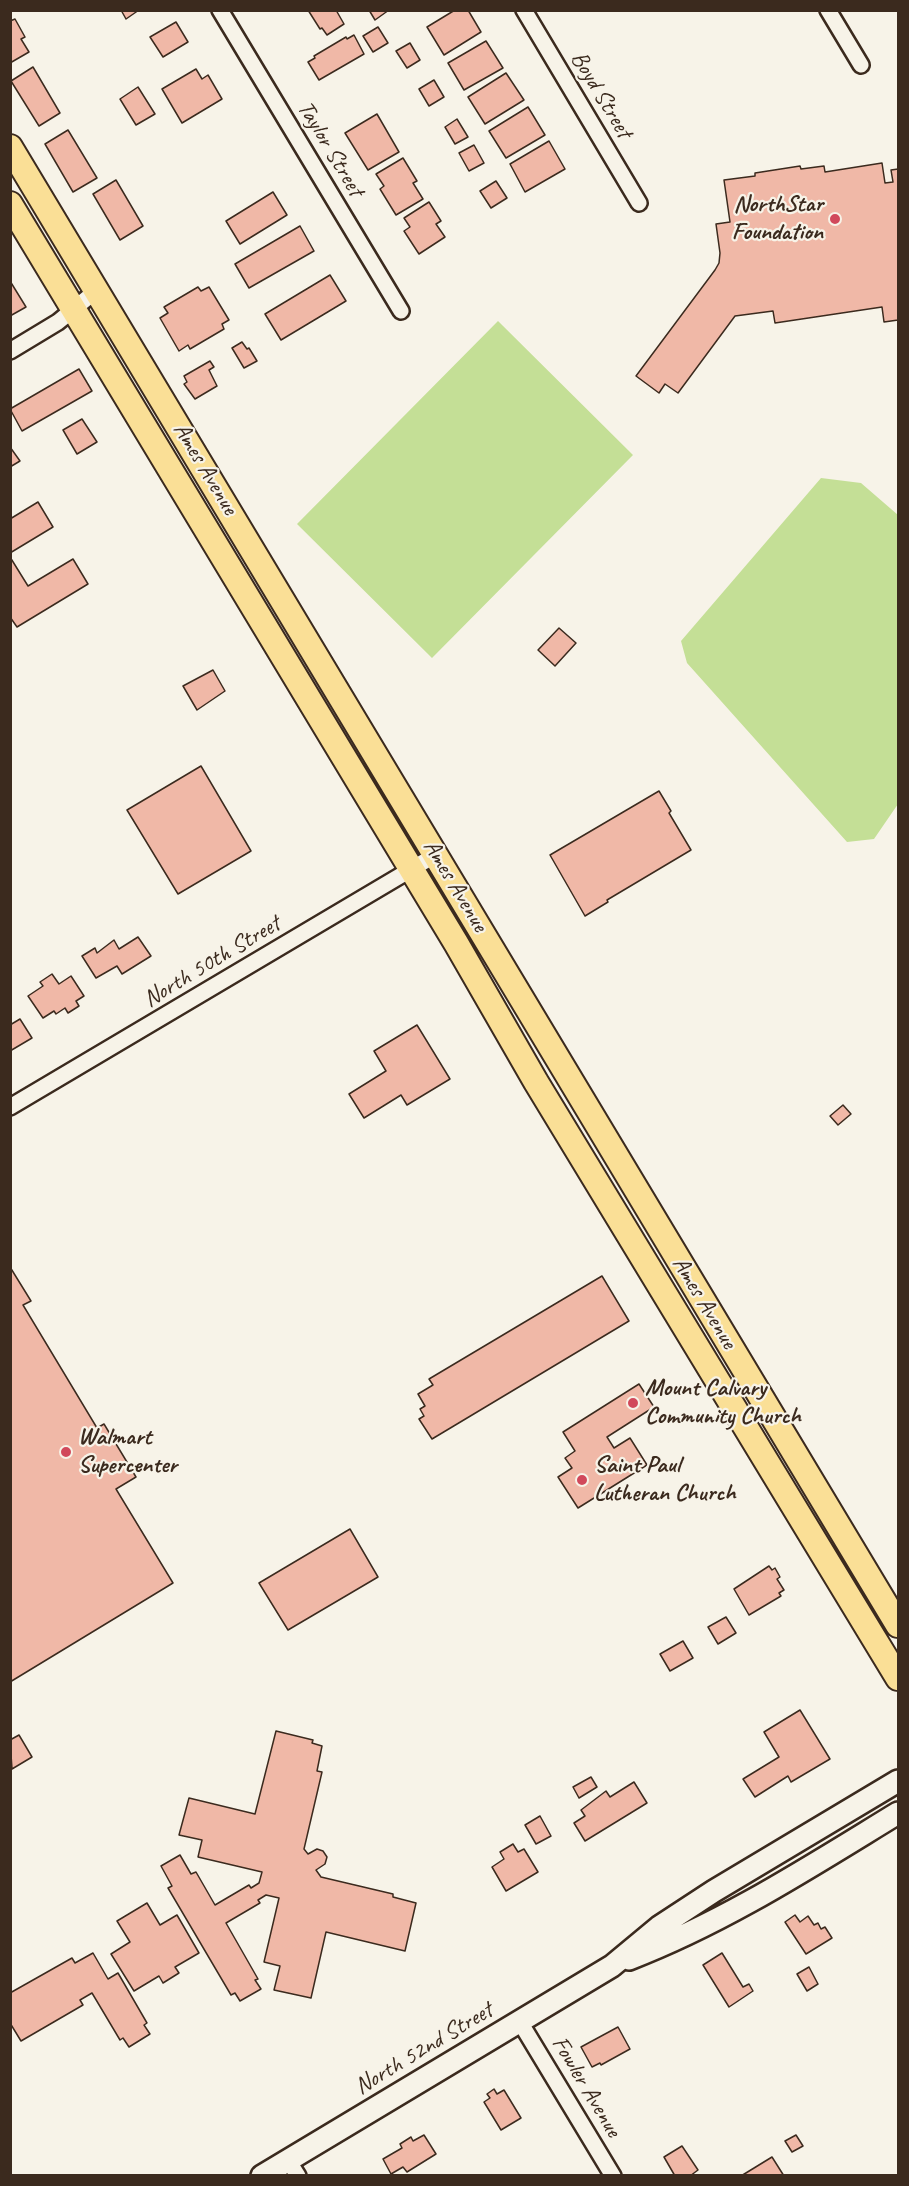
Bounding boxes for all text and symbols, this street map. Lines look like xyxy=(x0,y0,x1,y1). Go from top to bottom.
street label: Boyd Street xyxy=(564,46,638,144)
street label: Taylor Street xyxy=(290,96,370,202)
place label: NorthStar Foundation xyxy=(732,191,823,247)
marker: NorthStar Foundation xyxy=(828,212,842,226)
street label: Ames Avenue xyxy=(166,418,244,520)
street label: Ames Avenue xyxy=(416,835,494,937)
street label: North 50th Street xyxy=(138,910,286,1014)
street label: Ames Avenue xyxy=(665,1252,743,1354)
place label: Mount Calvary Community Church xyxy=(645,1375,801,1431)
marker: Mount Calvary Community Church xyxy=(626,1396,640,1410)
place label: Walmart Supercenter xyxy=(78,1424,177,1480)
marker: Walmart Supercenter xyxy=(59,1445,73,1459)
place label: Saint Paul Lutheran Church xyxy=(594,1452,736,1508)
marker: Saint Paul Lutheran Church xyxy=(575,1473,589,1487)
street label: North 52nd Street xyxy=(350,1996,498,2102)
street label: Fowler Avenue xyxy=(545,2031,627,2143)

